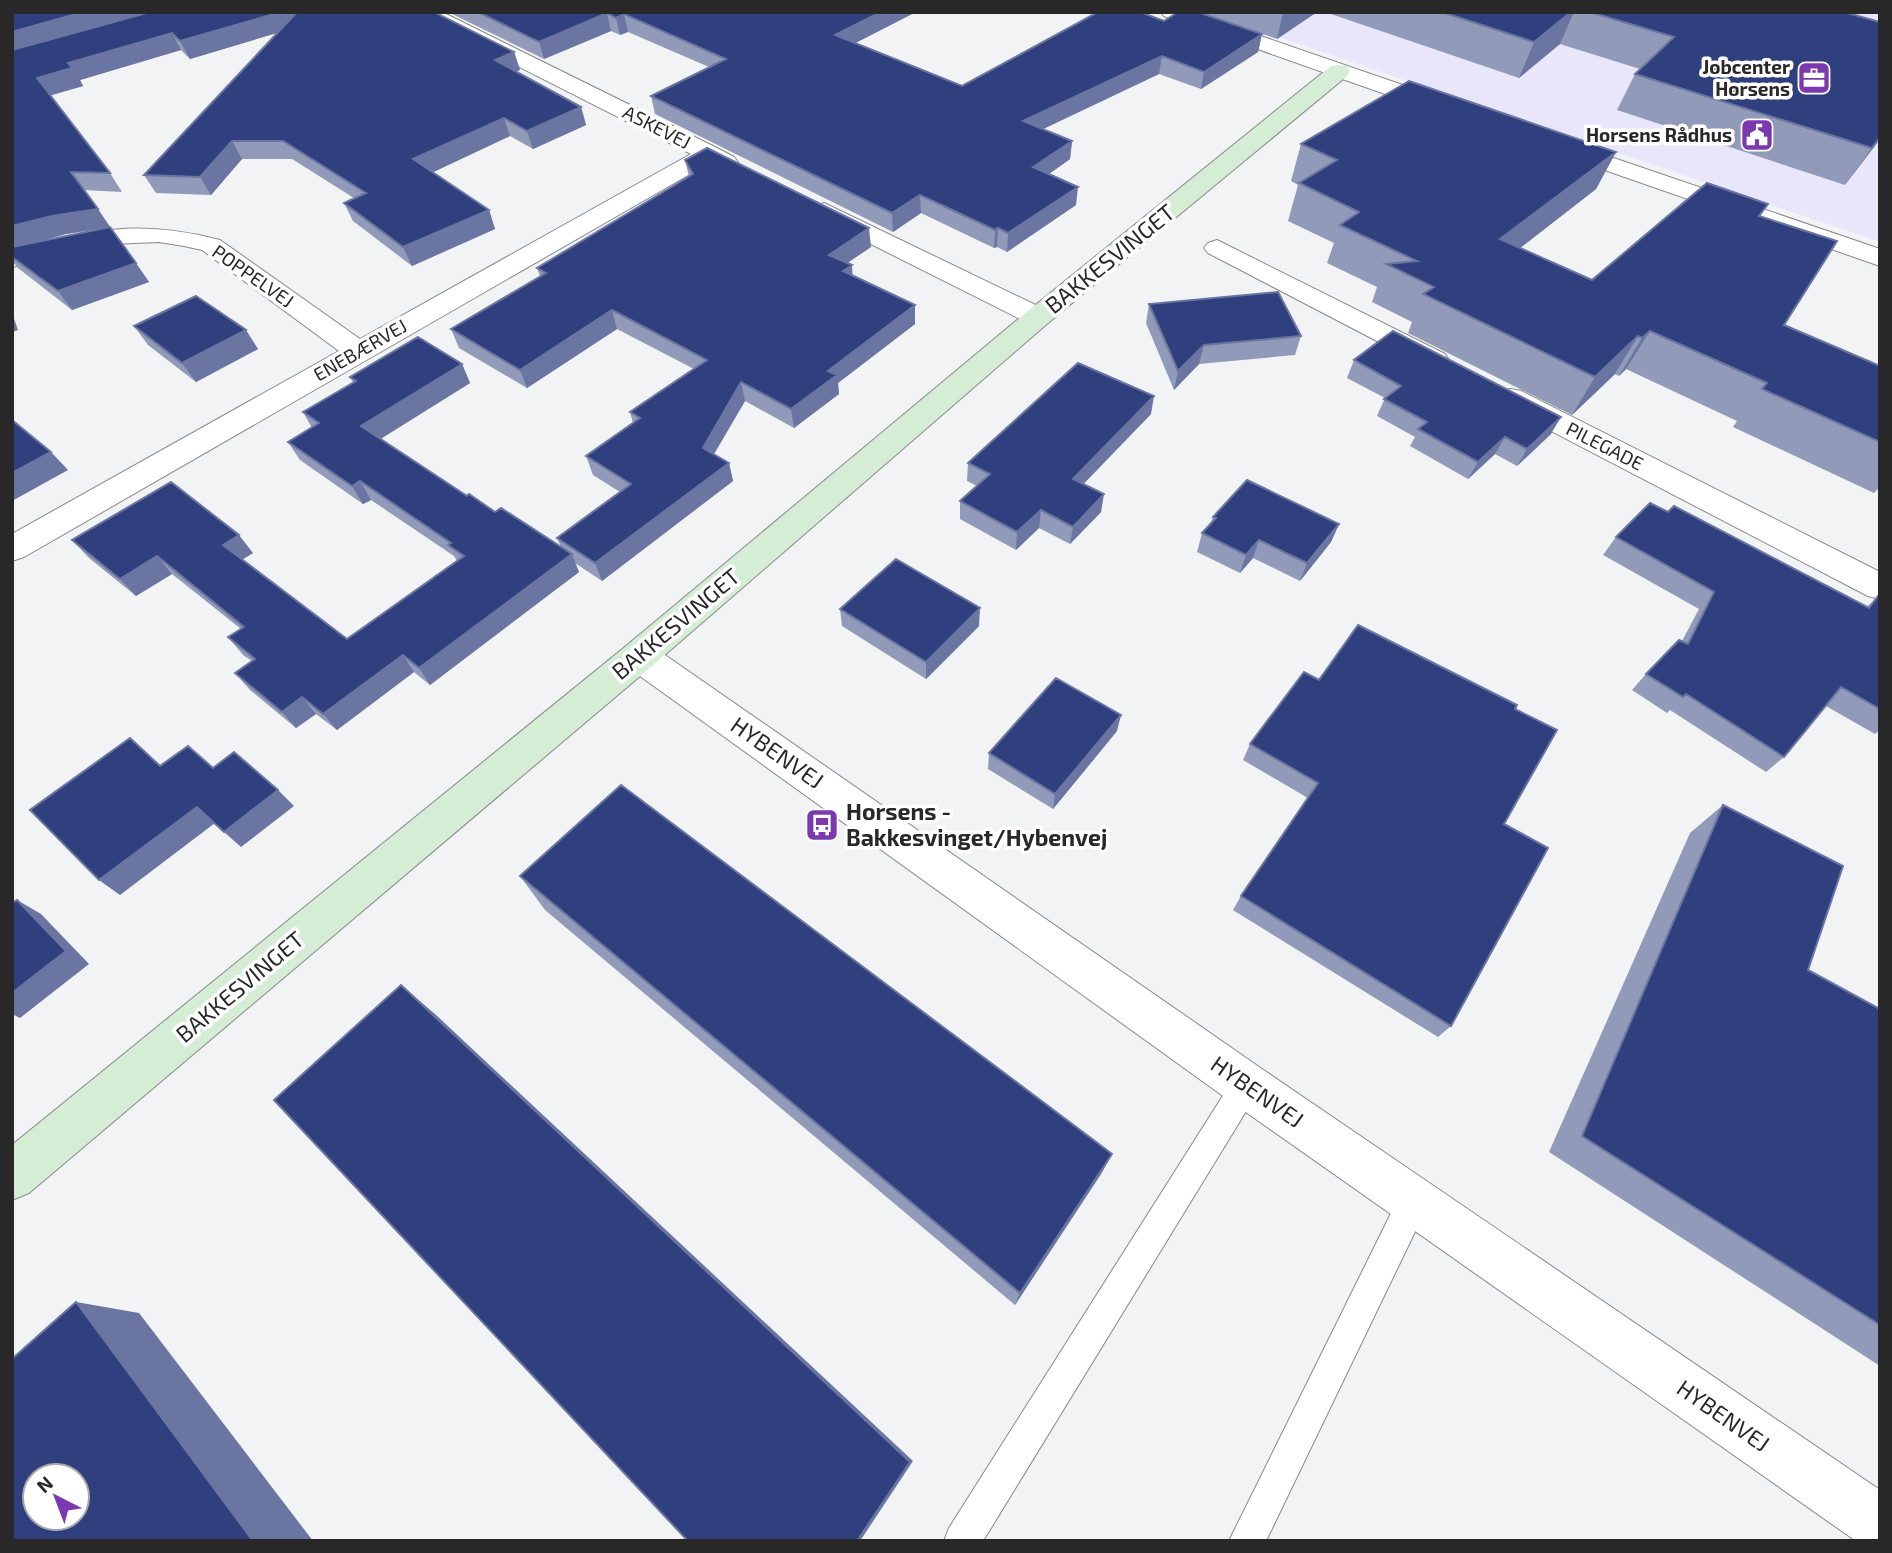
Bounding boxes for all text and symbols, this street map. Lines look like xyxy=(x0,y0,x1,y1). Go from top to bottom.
place label: Jobcenter Horsens xyxy=(1702,55,1790,100)
office icon: Jobcenter Horsens xyxy=(1795,59,1833,97)
street label: ASKEVEJ xyxy=(620,100,695,153)
public building icon: Horsens Rådhus xyxy=(1738,116,1776,154)
place label: Horsens Rådhus xyxy=(1586,123,1732,146)
street label: BAKKESVINGET xyxy=(1039,198,1180,319)
street label: POPPELVEJ xyxy=(208,239,298,312)
street label: ENEBÆRVEJ xyxy=(309,314,411,386)
street label: PILEGADE xyxy=(1563,416,1648,475)
street label: BAKKESVINGET xyxy=(606,562,745,685)
street label: HYBENVEJ xyxy=(726,710,829,794)
place label: Horsens - Bakkesvinget/Hybenvej xyxy=(846,797,1107,851)
bus stop icon: Horsens - Bakkesvinget/Hybenvej xyxy=(803,806,841,844)
street label: BAKKESVINGET xyxy=(170,925,309,1048)
street label: HYBENVEJ xyxy=(1206,1049,1309,1133)
street label: HYBENVEJ xyxy=(1672,1373,1775,1457)
north arrow xyxy=(21,1462,91,1532)
text: N xyxy=(31,1471,57,1497)

